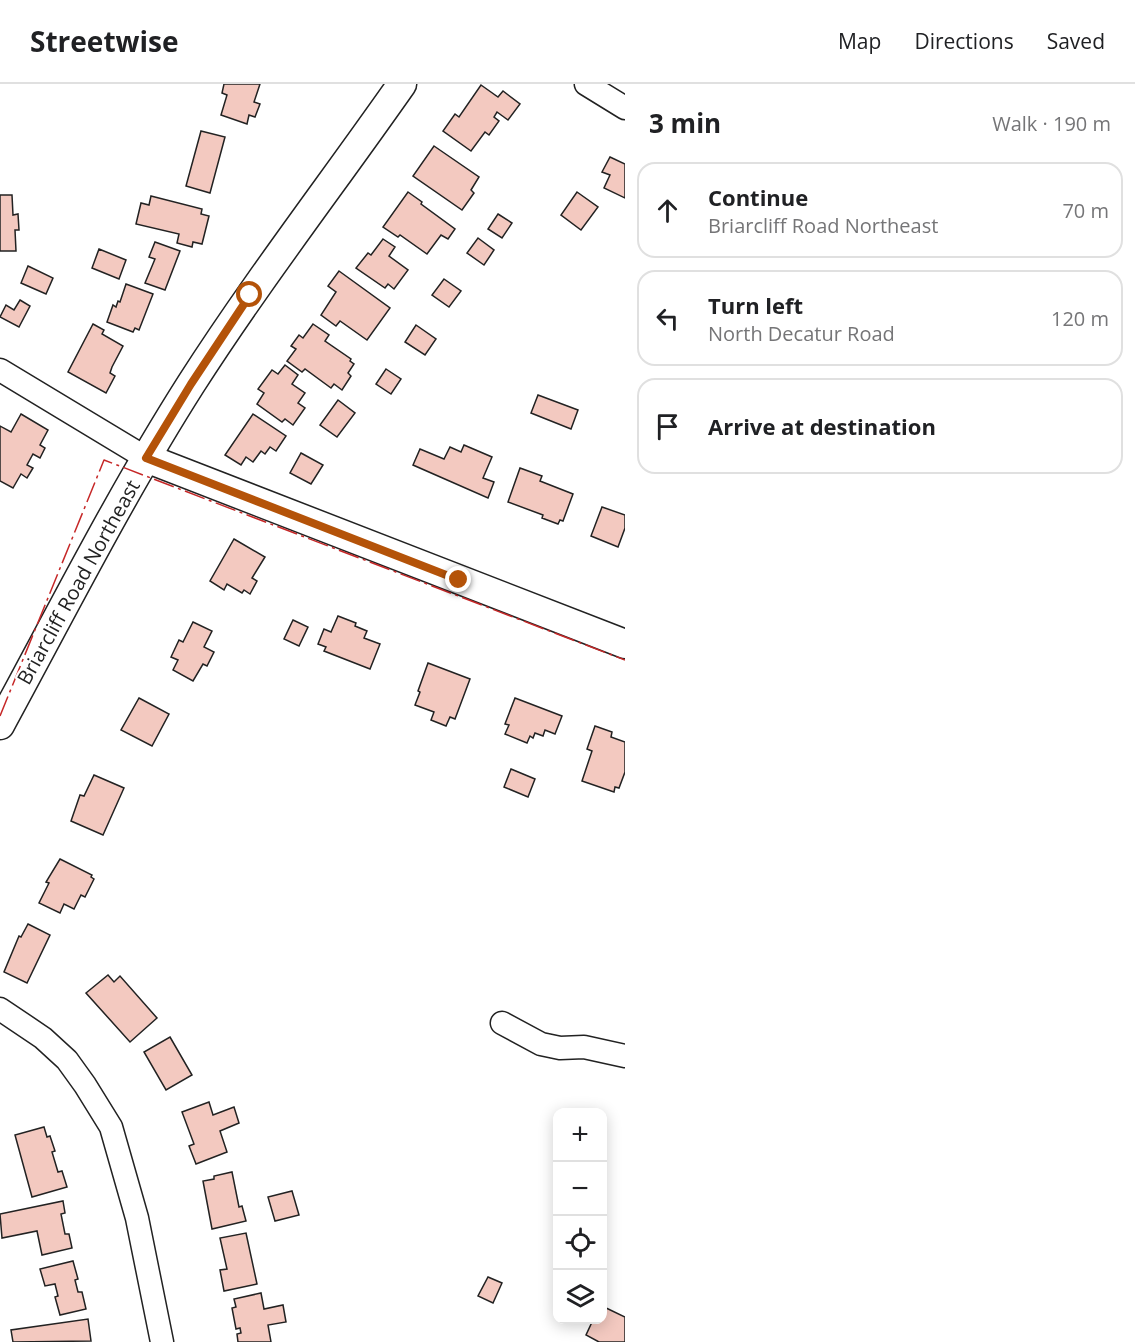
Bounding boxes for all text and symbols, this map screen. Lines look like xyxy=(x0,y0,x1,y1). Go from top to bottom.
text: Streetwise xyxy=(30,22,179,60)
text: Map xyxy=(838,27,881,55)
text: Directions xyxy=(914,27,1014,55)
text: Saved xyxy=(1047,27,1105,55)
text: 3 min xyxy=(649,105,721,141)
text: Walk · 190 m xyxy=(992,110,1111,137)
text: Continue xyxy=(708,182,808,212)
icon: ahead xyxy=(651,194,684,227)
text: 70 m xyxy=(1062,197,1109,224)
text: Briarcliff Road Northeast xyxy=(708,212,938,239)
route start xyxy=(236,281,262,307)
text: Turn left xyxy=(708,290,803,320)
icon: left xyxy=(651,302,684,335)
text: 120 m xyxy=(1051,305,1109,332)
text: North Decatur Road xyxy=(708,320,895,347)
icon: arrive xyxy=(651,410,684,443)
text: Arrive at destination xyxy=(708,411,936,441)
street label: Briarcliff Road Northeast xyxy=(10,475,146,689)
route end xyxy=(445,566,471,592)
map controls xyxy=(553,1108,607,1324)
button: + xyxy=(553,1108,607,1162)
button: − xyxy=(553,1162,607,1216)
button: locate xyxy=(553,1216,607,1270)
button: layers xyxy=(553,1270,607,1324)

